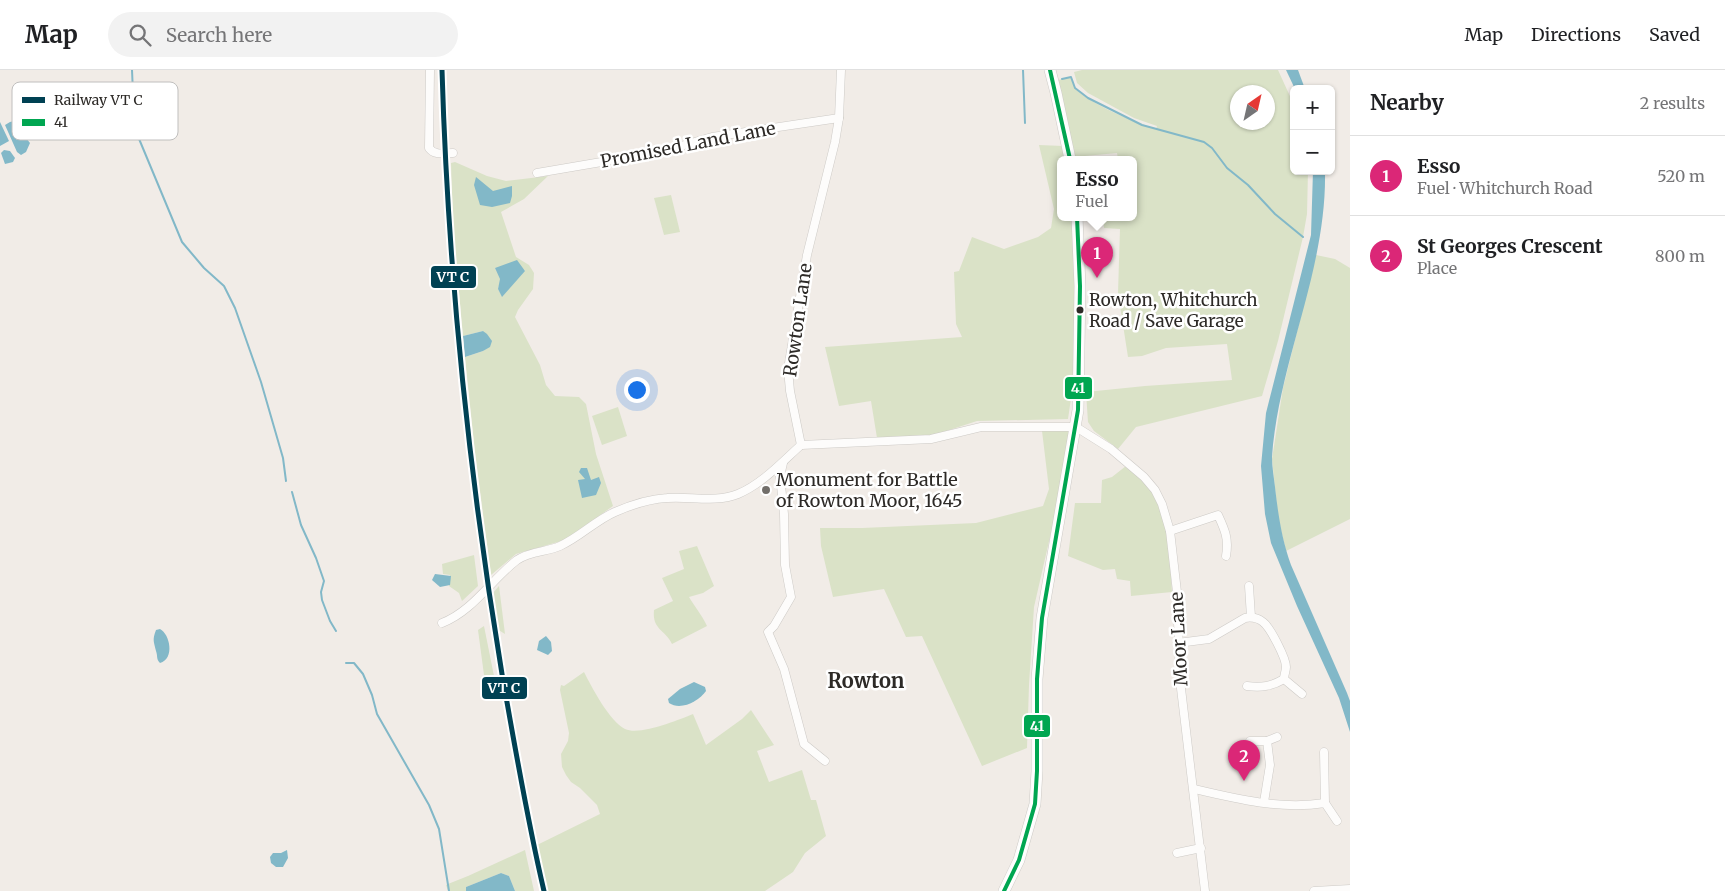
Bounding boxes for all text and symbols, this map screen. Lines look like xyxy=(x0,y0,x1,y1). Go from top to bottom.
search box xyxy=(108,12,458,57)
text: Map xyxy=(25,19,78,50)
icon: search xyxy=(126,21,154,49)
text: Search here xyxy=(166,23,272,47)
text: Map xyxy=(1465,23,1503,46)
text: Directions xyxy=(1531,23,1621,46)
text: Saved xyxy=(1649,23,1700,46)
legend xyxy=(12,82,178,140)
north arrow xyxy=(1230,85,1275,130)
map controls xyxy=(1290,85,1335,175)
button: + xyxy=(1290,85,1335,130)
text: Nearby xyxy=(1370,89,1444,116)
text: Railway VT C xyxy=(54,91,143,109)
text: 2 results xyxy=(1640,93,1705,113)
text: 41 xyxy=(54,113,68,131)
street label: Promised Land Lane xyxy=(598,116,778,173)
button: − xyxy=(1290,130,1335,175)
text: Esso xyxy=(1417,154,1460,178)
popup xyxy=(1057,156,1137,221)
text: 1 xyxy=(1382,166,1390,186)
text: 520 m xyxy=(1657,166,1705,186)
text: Esso xyxy=(1075,167,1119,191)
text: Fuel · Whitchurch Road xyxy=(1417,178,1593,198)
text: Fuel xyxy=(1075,191,1108,211)
text: St Georges Crescent xyxy=(1417,234,1603,258)
pin: 1 xyxy=(1081,237,1113,278)
text: 2 xyxy=(1381,246,1391,266)
text: 800 m xyxy=(1655,246,1705,266)
text: Place xyxy=(1417,258,1457,278)
street label: Rowton Lane xyxy=(778,262,817,378)
line badge: VT C xyxy=(430,265,477,289)
text: VT C xyxy=(436,268,469,286)
place label: Rowton, Whitchurch Road / Save Garage xyxy=(1089,289,1258,332)
marker: Rowton, Whitchurch Road / Save Garage xyxy=(1075,305,1085,315)
line badge: 41 xyxy=(1064,376,1093,400)
your location xyxy=(624,377,650,403)
text: 41 xyxy=(1071,379,1086,397)
place label: Monument for Battle of Rowton Moor, 1645 xyxy=(776,468,963,512)
marker: Monument for Battle of Rowton Moor, 1645 xyxy=(760,484,772,496)
street label: Moor Lane xyxy=(1165,591,1192,687)
district label: Rowton xyxy=(828,668,905,693)
line badge: VT C xyxy=(481,676,528,700)
text: VT C xyxy=(487,679,520,697)
line badge: 41 xyxy=(1023,714,1051,738)
text: 41 xyxy=(1030,717,1045,735)
pin: 2 xyxy=(1228,740,1260,781)

